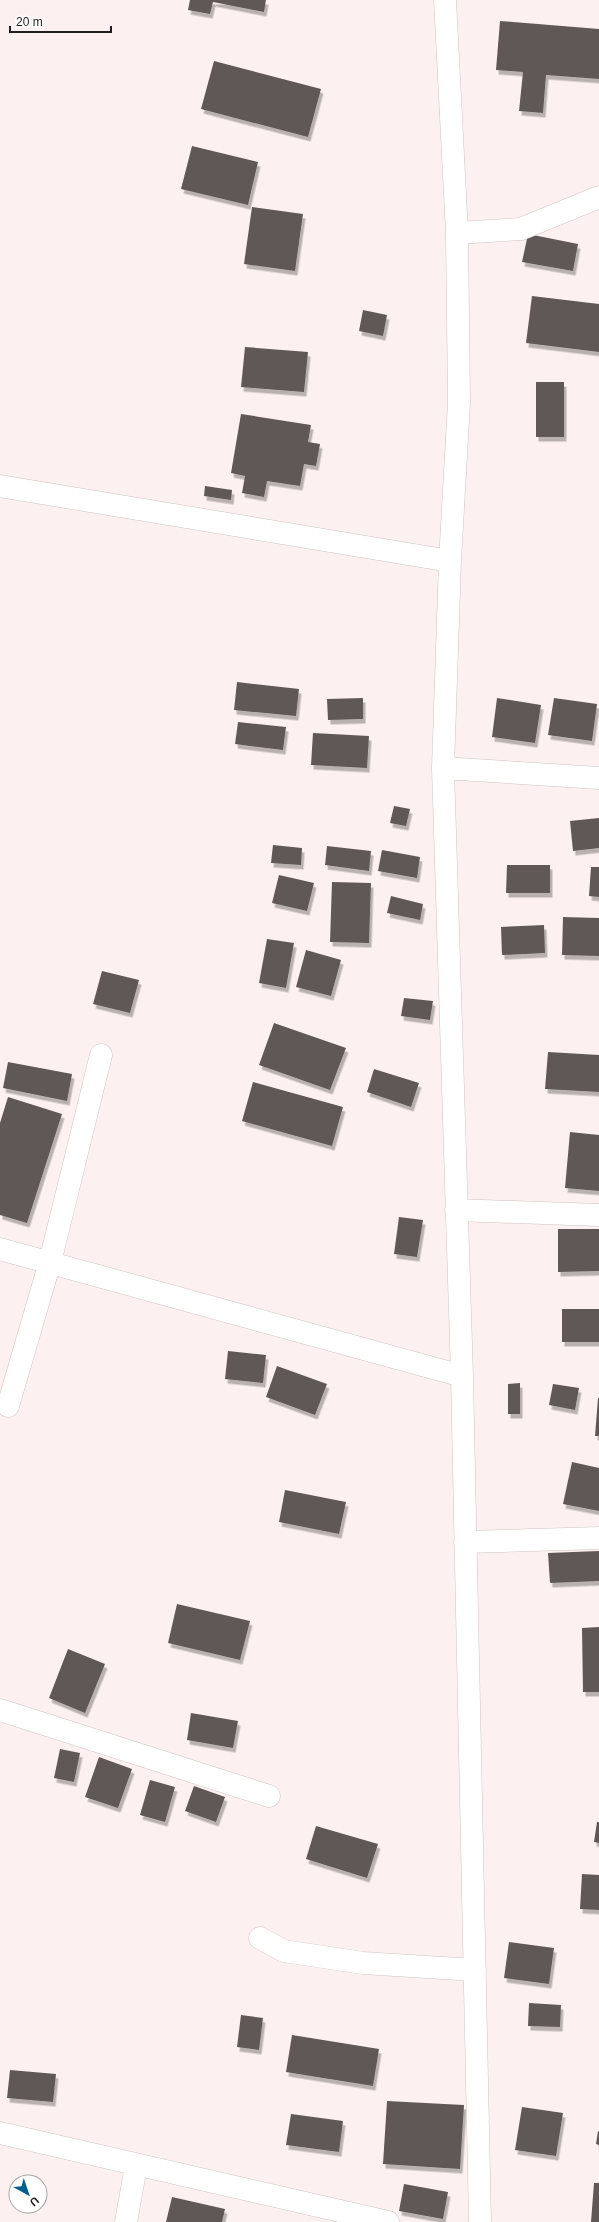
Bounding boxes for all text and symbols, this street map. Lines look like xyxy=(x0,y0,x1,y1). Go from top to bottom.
scale bar xyxy=(10,8,111,34)
text: 20 m xyxy=(16,15,43,29)
north arrow xyxy=(8,2174,48,2214)
text: U xyxy=(27,2195,41,2209)

